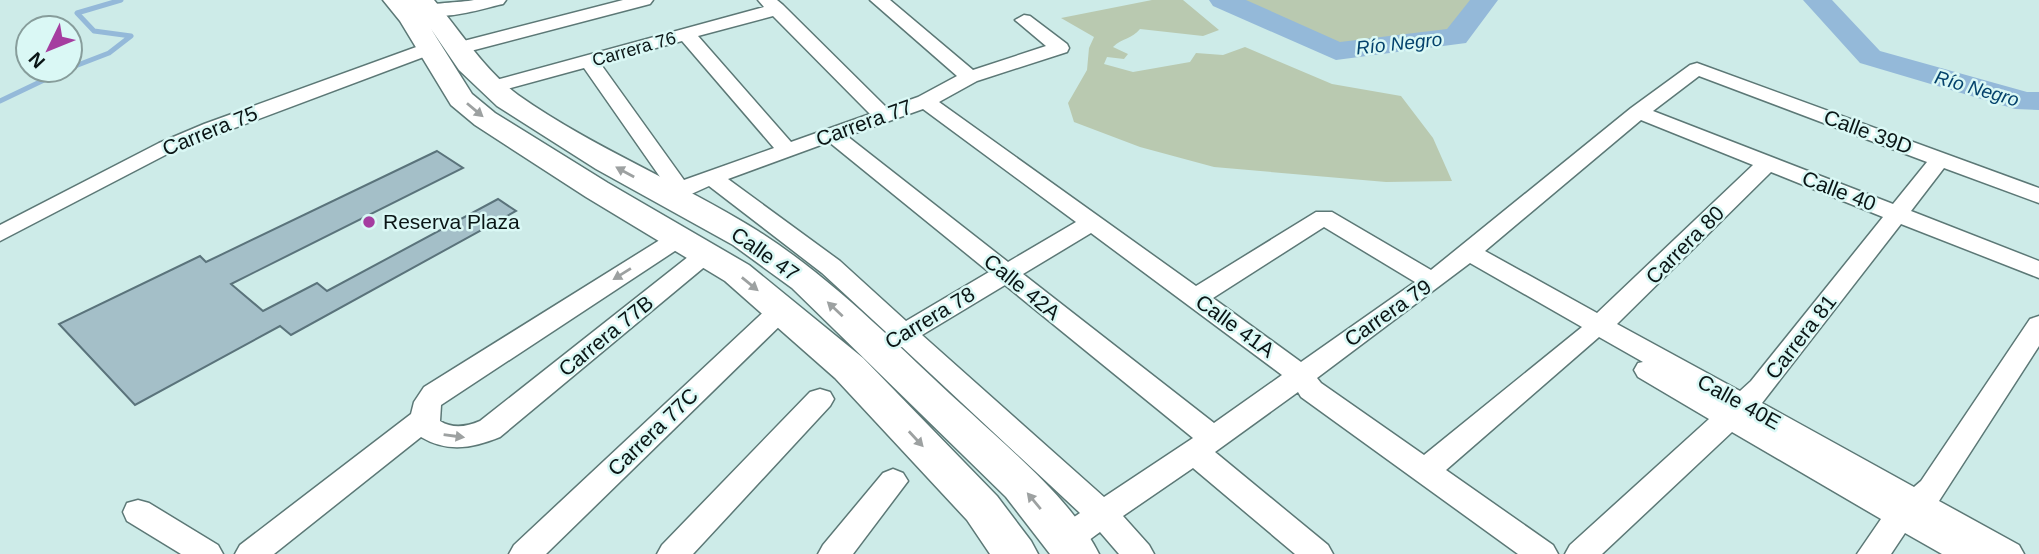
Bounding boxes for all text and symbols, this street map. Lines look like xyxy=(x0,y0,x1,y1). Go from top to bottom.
north arrow xyxy=(14,14,84,84)
street label: Carrera 76 xyxy=(590,28,678,70)
water label: Río Negro xyxy=(1355,29,1443,58)
text: N xyxy=(25,48,49,72)
water label: Río Negro xyxy=(1932,66,2021,111)
street label: Carrera 77 xyxy=(813,95,915,151)
street label: Carrera 75 xyxy=(159,101,261,160)
one-way arrow xyxy=(465,103,483,118)
street label: Calle 39D xyxy=(1821,105,1915,158)
one-way arrow xyxy=(615,166,635,178)
street label: Calle 40 xyxy=(1799,166,1879,215)
street label: Carrera 80 xyxy=(1641,201,1728,288)
place label: Reserva Plaza xyxy=(383,210,520,233)
marker: Reserva Plaza xyxy=(361,214,377,230)
street label: Calle 47 xyxy=(727,222,803,285)
street label: Calle 42A xyxy=(980,249,1065,324)
one-way arrow xyxy=(612,267,631,280)
street label: Carrera 79 xyxy=(1340,274,1435,351)
one-way arrow xyxy=(741,276,758,291)
street label: Carrera 78 xyxy=(881,282,979,353)
street label: Calle 41A xyxy=(1192,290,1279,362)
street label: Carrera 81 xyxy=(1761,290,1841,383)
street label: Carrera 77B xyxy=(554,291,657,381)
one-way arrow xyxy=(826,301,844,317)
street label: Calle 40E xyxy=(1694,369,1785,434)
street label: Carrera 77C xyxy=(603,383,702,480)
one-way arrow xyxy=(908,430,925,447)
one-way arrow xyxy=(443,431,465,442)
one-way arrow xyxy=(1027,492,1042,509)

